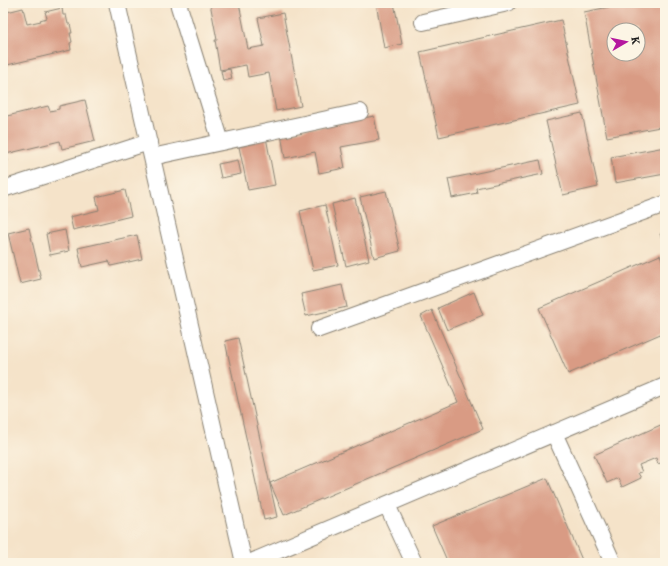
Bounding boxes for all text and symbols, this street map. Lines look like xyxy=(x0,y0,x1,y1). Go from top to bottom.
north arrow xyxy=(606,22,646,62)
text: K xyxy=(626,36,642,46)

